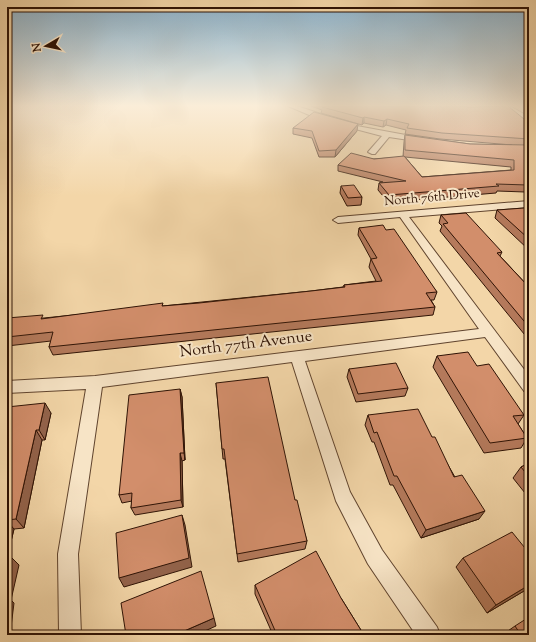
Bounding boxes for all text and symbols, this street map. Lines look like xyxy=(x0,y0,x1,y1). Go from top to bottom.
north arrow xyxy=(26,26,66,66)
text: N xyxy=(28,42,46,54)
street label: North 76th Drive xyxy=(383,185,481,211)
street label: North 77th Avenue xyxy=(178,325,314,365)

